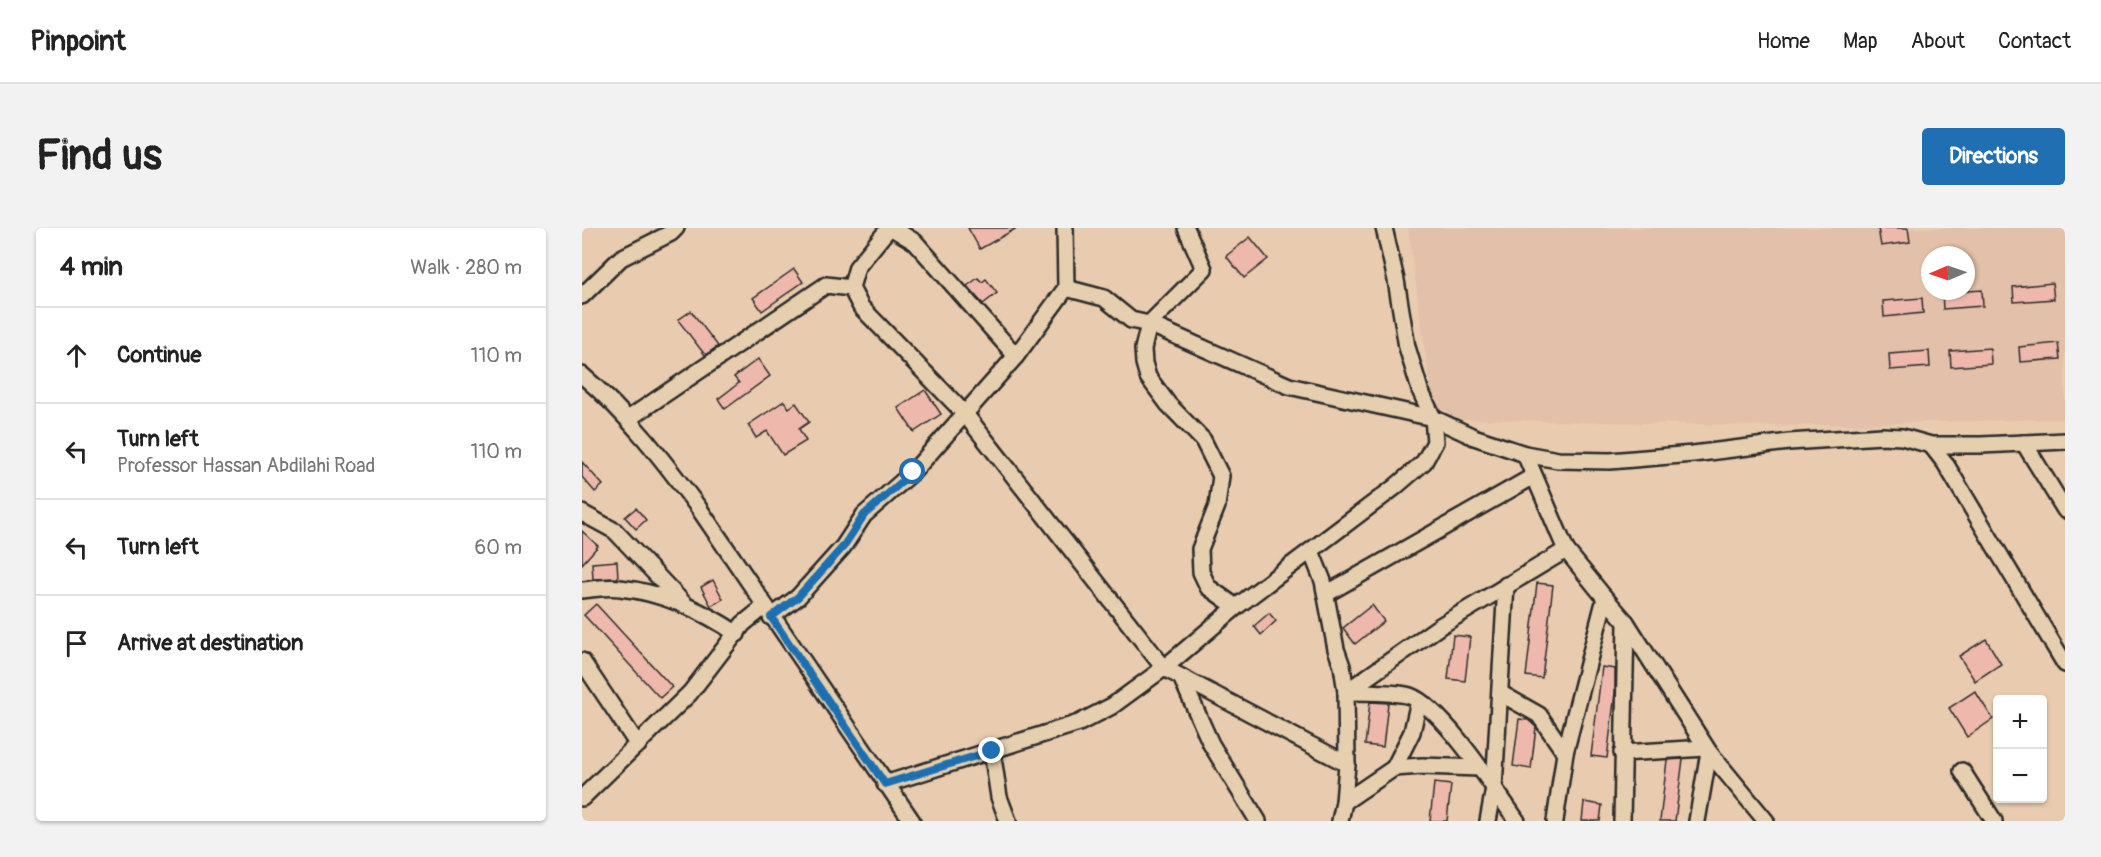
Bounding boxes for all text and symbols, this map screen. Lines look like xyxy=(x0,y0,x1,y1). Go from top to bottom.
text: Pinpoint xyxy=(30,24,126,59)
text: Home xyxy=(1757,28,1810,55)
text: Map xyxy=(1843,28,1878,55)
text: About xyxy=(1911,28,1965,55)
text: Contact xyxy=(1998,28,2071,55)
button: Directions xyxy=(1922,128,2065,185)
text: Find us xyxy=(36,130,162,182)
north arrow xyxy=(1921,246,1975,300)
text: 4 min xyxy=(60,251,123,283)
text: Walk · 280 m xyxy=(410,255,522,280)
icon: ahead xyxy=(60,339,93,372)
text: Continue xyxy=(117,341,201,369)
text: 110 m xyxy=(471,343,522,368)
text: Turn left xyxy=(117,425,199,453)
icon: left xyxy=(60,435,93,468)
text: 110 m xyxy=(471,439,522,464)
text: Professor Hassan Abdilahi Road xyxy=(117,453,375,478)
route start xyxy=(899,458,925,484)
icon: left xyxy=(60,531,93,564)
text: Turn left xyxy=(117,533,199,561)
text: 60 m xyxy=(475,535,522,560)
icon: arrive xyxy=(60,627,93,660)
text: Arrive at destination xyxy=(117,629,303,657)
map controls xyxy=(1993,695,2047,803)
button: + xyxy=(1993,695,2047,749)
route end xyxy=(978,737,1004,763)
button: − xyxy=(1993,749,2047,803)

